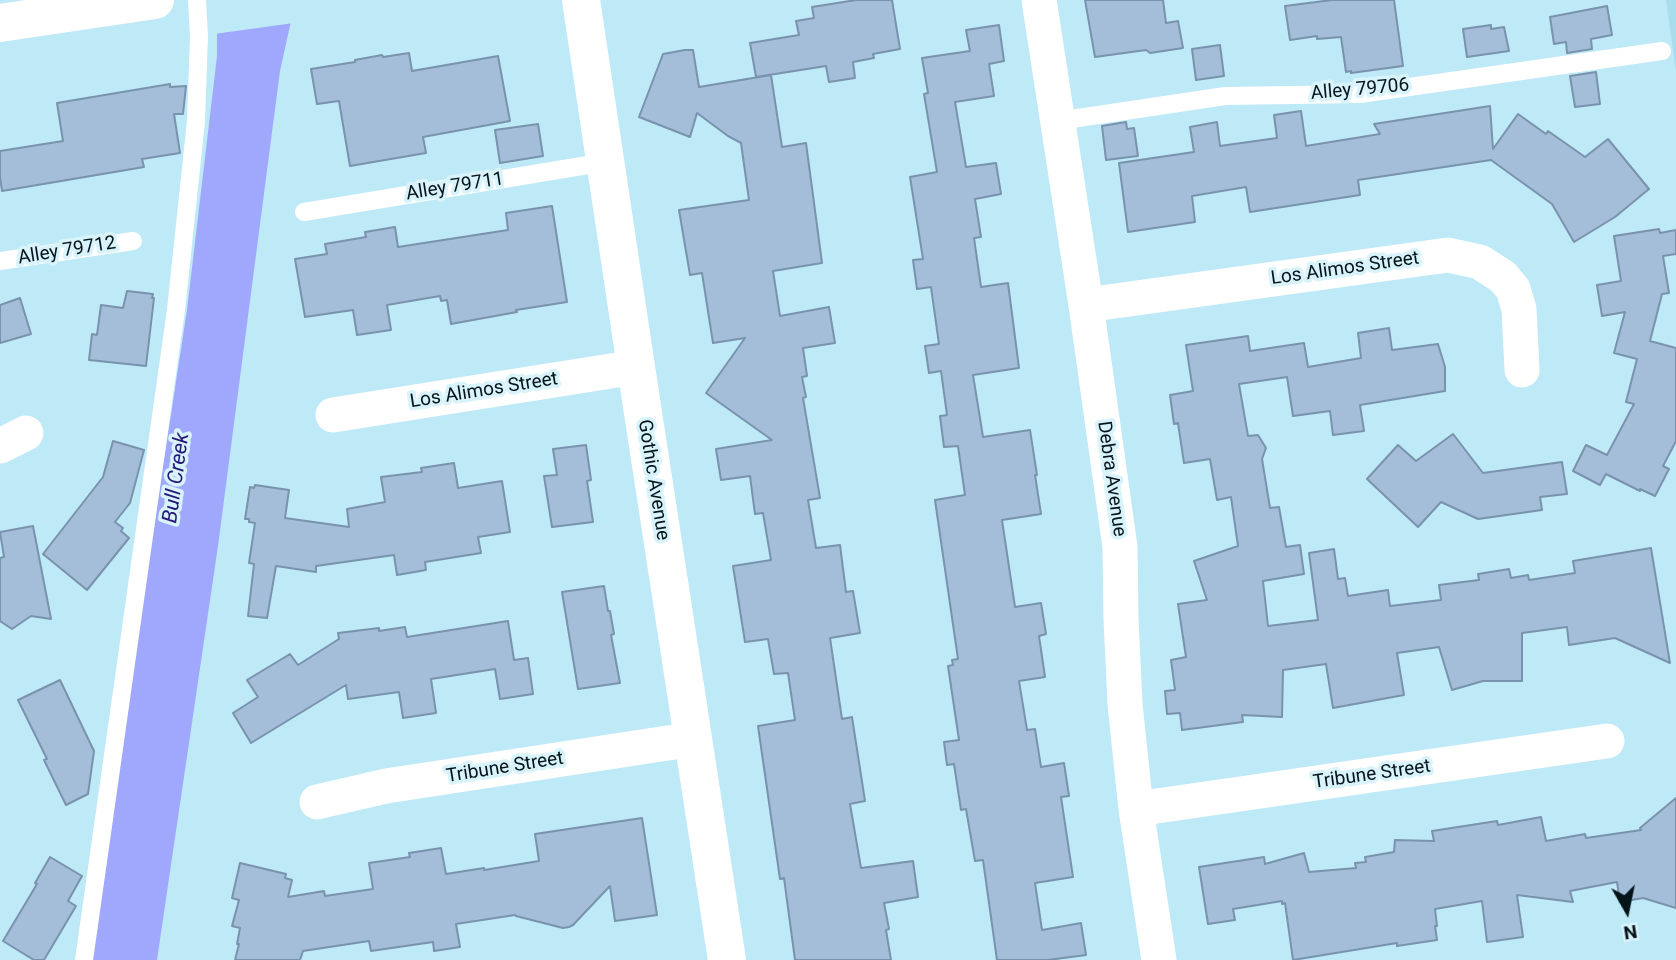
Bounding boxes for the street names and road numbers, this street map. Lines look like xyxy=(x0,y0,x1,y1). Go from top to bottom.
street label: Alley 79706 xyxy=(1310,74,1410,106)
street label: Alley 79711 xyxy=(404,168,506,206)
street label: Alley 79712 xyxy=(16,232,118,270)
street label: Los Alimos Street xyxy=(1269,247,1421,291)
street label: Los Alimos Street xyxy=(408,368,560,414)
street label: Gothic Avenue xyxy=(632,418,674,542)
street label: Debra Avenue xyxy=(1092,420,1130,538)
street label: Tribune Street xyxy=(445,747,565,789)
street label: Tribune Street xyxy=(1312,755,1432,795)

